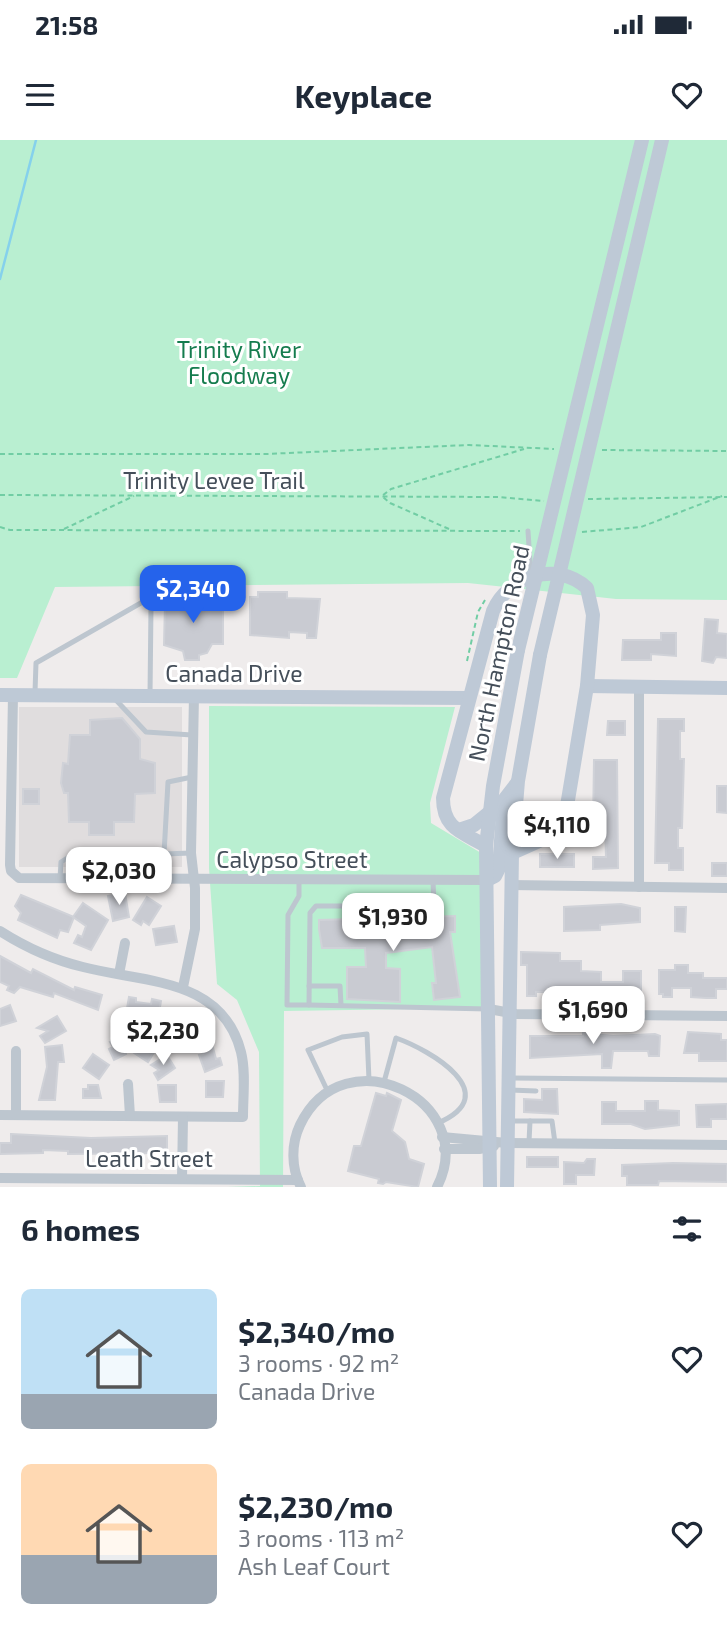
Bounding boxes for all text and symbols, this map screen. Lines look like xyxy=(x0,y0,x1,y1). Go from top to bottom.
text: 21:58 xyxy=(35,9,99,40)
icon: menu xyxy=(21,76,59,114)
text: Keyplace xyxy=(295,76,432,114)
icon: heart xyxy=(668,76,706,114)
park label: Trinity River Floodway xyxy=(177,335,301,389)
street label: Trinity Levee Trail xyxy=(123,466,305,494)
street label: North Hampton Road xyxy=(461,542,535,764)
pin: $2,340 xyxy=(136,566,250,625)
text: $2,340 xyxy=(156,574,230,602)
street label: Canada Drive xyxy=(165,659,303,687)
pin: $4,110 xyxy=(500,802,614,861)
text: $4,110 xyxy=(524,810,590,838)
street label: Calypso Street xyxy=(216,845,368,873)
pin: $2,030 xyxy=(62,848,176,907)
text: $2,030 xyxy=(82,856,156,884)
pin: $1,930 xyxy=(336,894,450,953)
text: $1,930 xyxy=(358,902,428,930)
pin: $1,690 xyxy=(536,986,650,1046)
text: $1,690 xyxy=(558,995,628,1023)
pin: $2,230 xyxy=(106,1007,220,1067)
text: $2,230 xyxy=(126,1016,200,1044)
street label: Leath Street xyxy=(85,1144,213,1172)
icon: filters xyxy=(668,1210,706,1248)
text: 6 homes xyxy=(21,1211,140,1247)
text: $2,340/mo xyxy=(238,1313,395,1349)
icon: home xyxy=(77,1317,161,1401)
icon: heart xyxy=(668,1340,706,1378)
text: 3 rooms · 92 m² xyxy=(238,1349,399,1377)
text: Canada Drive xyxy=(238,1377,375,1405)
text: $2,230/mo xyxy=(238,1488,393,1524)
icon: home xyxy=(77,1492,161,1576)
icon: heart xyxy=(668,1515,706,1553)
text: 3 rooms · 113 m² xyxy=(238,1524,404,1552)
text: Ash Leaf Court xyxy=(238,1552,390,1580)

